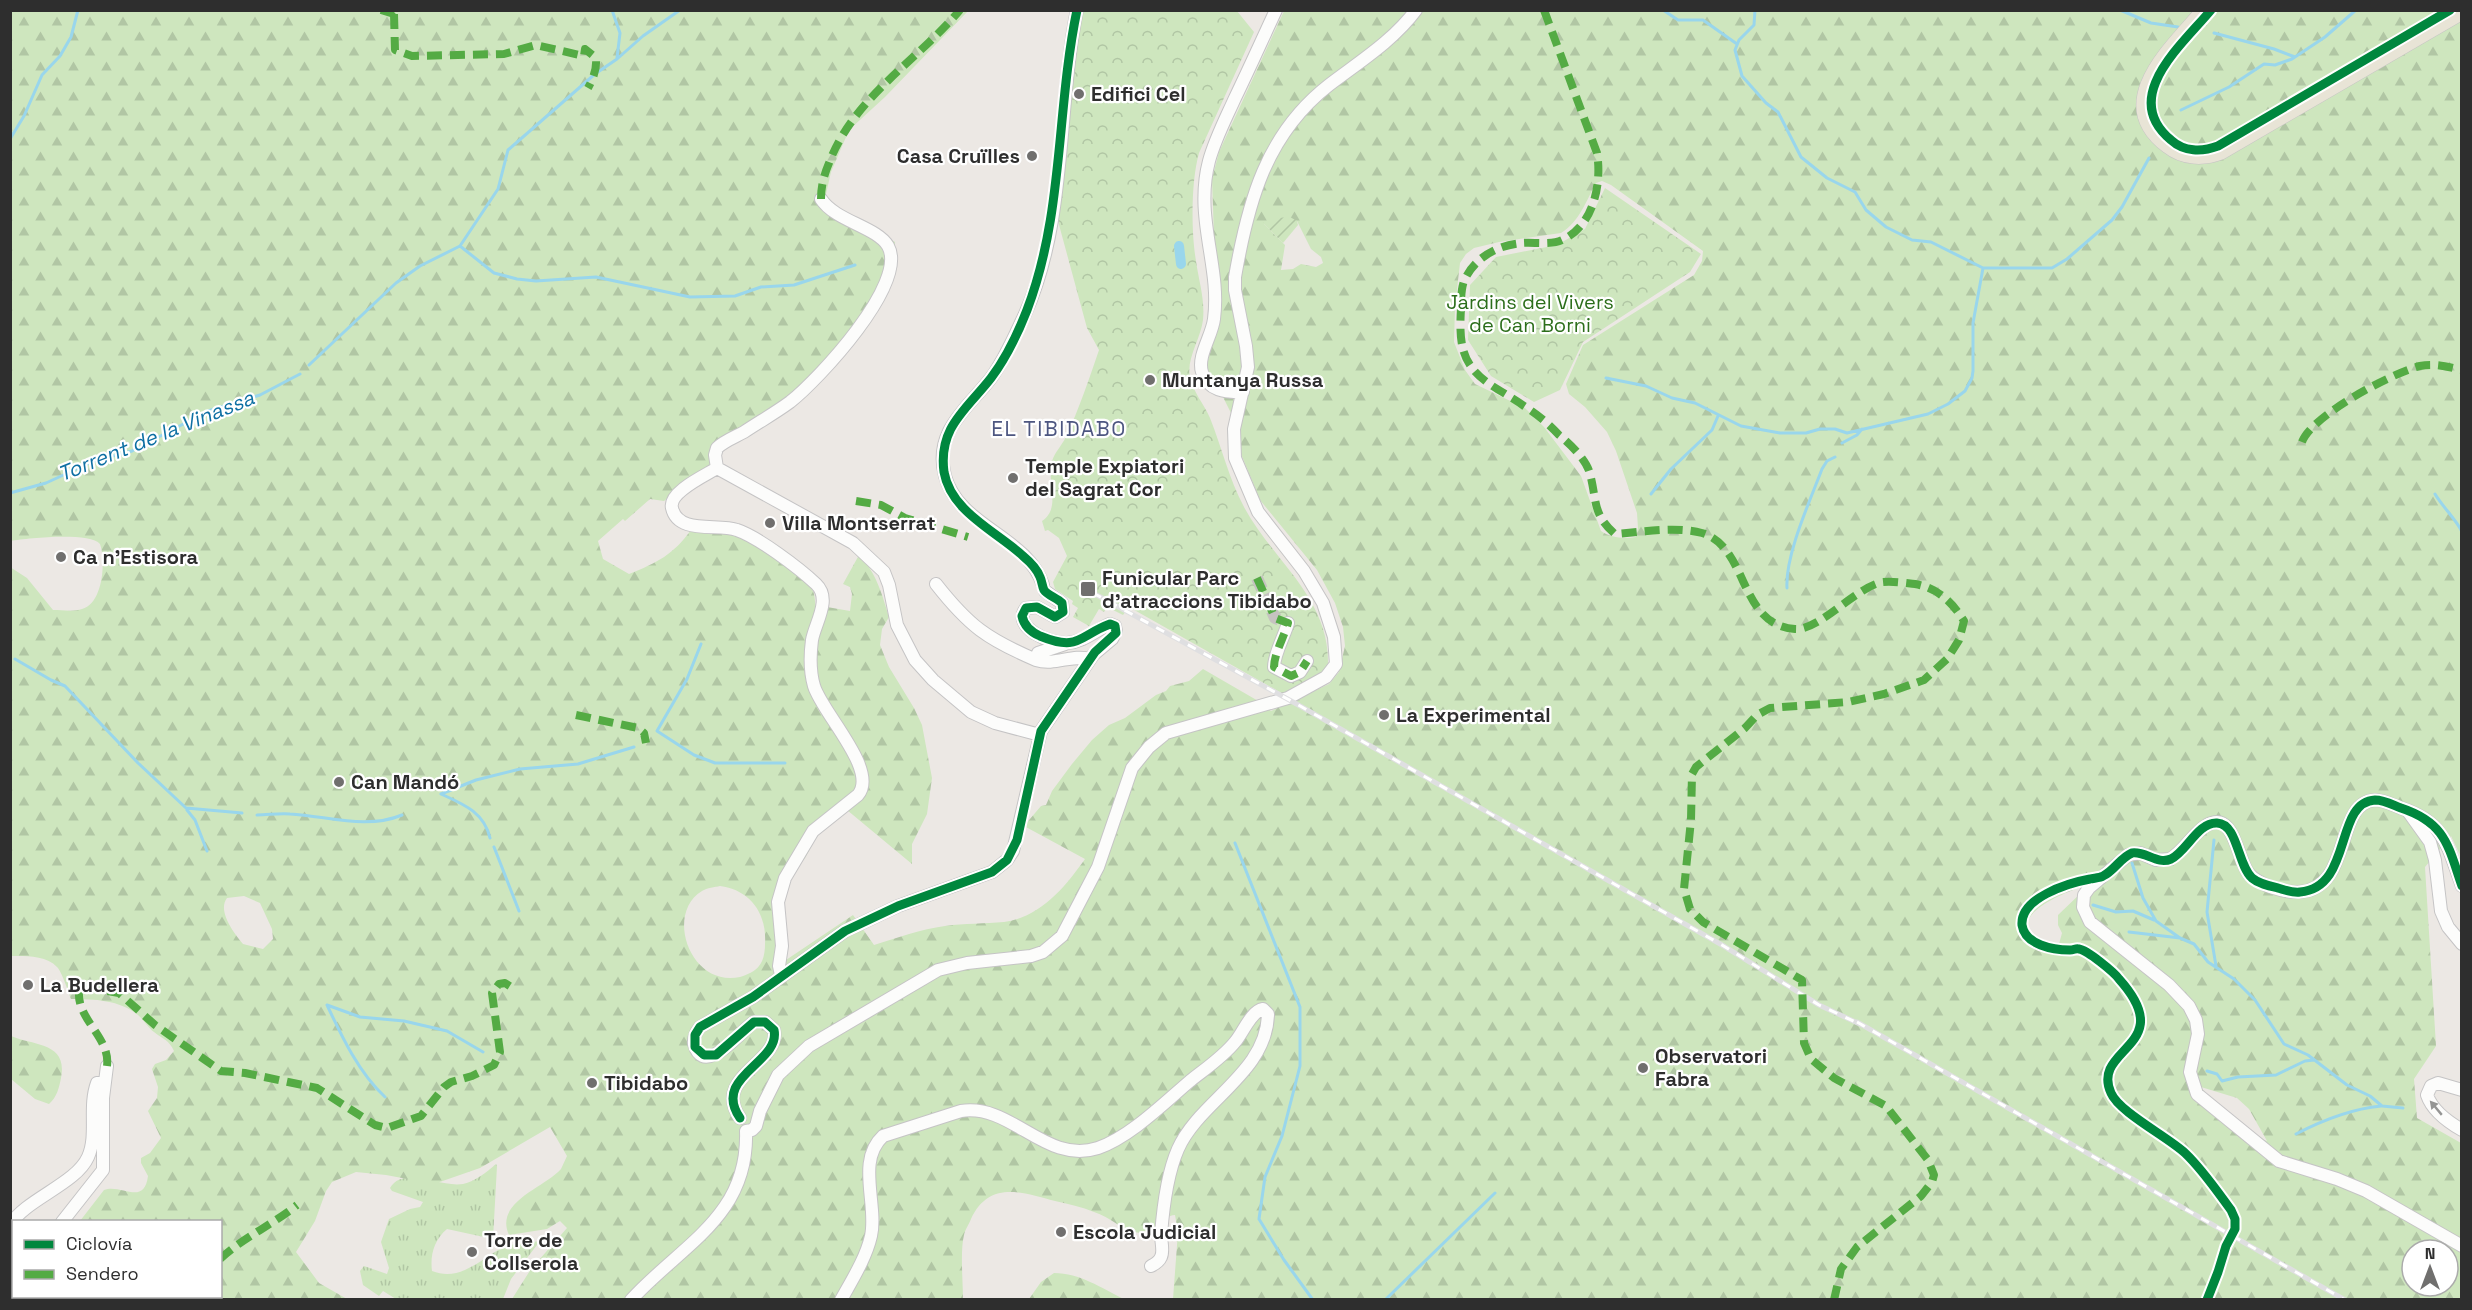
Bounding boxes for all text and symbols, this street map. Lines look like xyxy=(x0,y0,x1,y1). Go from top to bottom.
place label: Edifici Cel xyxy=(1091,81,1186,107)
marker: Edifici Cel xyxy=(1072,87,1086,101)
place label: Casa Cruïlles xyxy=(897,143,1020,169)
marker: Casa Cruïlles xyxy=(1025,149,1039,163)
park label: Jardins del Vivers de Can Borni xyxy=(1446,289,1614,338)
place label: Muntanya Russa xyxy=(1162,367,1324,393)
marker: Muntanya Russa xyxy=(1143,373,1157,387)
water label: Torrent de la Vinassa xyxy=(54,383,259,487)
district label: EL TIBIDABO xyxy=(991,415,1127,442)
place label: Temple Expiatori del Sagrat Cor xyxy=(1025,453,1184,502)
marker: Temple Expiatori del Sagrat Cor xyxy=(1006,471,1020,485)
place label: Villa Montserrat xyxy=(782,510,936,536)
marker: Villa Montserrat xyxy=(763,516,777,530)
place label: Ca n'Estisora xyxy=(73,544,199,570)
marker: Ca n'Estisora xyxy=(54,550,68,564)
place label: Funicular Parc d'atraccions Tibidabo xyxy=(1102,565,1312,614)
marker: Funicular Parc d'atraccions Tibidabo xyxy=(1079,580,1097,598)
place label: La Experimental xyxy=(1396,702,1551,728)
marker: La Experimental xyxy=(1377,708,1391,722)
place label: Can Mandó xyxy=(351,769,459,795)
marker: Can Mandó xyxy=(332,775,346,789)
place label: La Budellera xyxy=(40,972,159,998)
marker: La Budellera xyxy=(21,978,35,992)
place label: Observatori Fabra xyxy=(1655,1043,1767,1092)
marker: Observatori Fabra xyxy=(1636,1061,1650,1075)
place label: Tibidabo xyxy=(604,1070,688,1096)
marker: Tibidabo xyxy=(585,1076,599,1090)
one-way arrow xyxy=(2430,1101,2443,1116)
place label: Escola Judicial xyxy=(1073,1219,1216,1245)
legend xyxy=(12,1220,222,1298)
marker: Escola Judicial xyxy=(1054,1225,1068,1239)
place label: Torre de Collserola xyxy=(484,1227,579,1276)
text: Ciclovía xyxy=(66,1232,132,1255)
north arrow xyxy=(2400,1238,2460,1298)
text: N xyxy=(2425,1243,2435,1264)
marker: Torre de Collserola xyxy=(465,1245,479,1259)
text: Sendero xyxy=(66,1262,139,1285)

